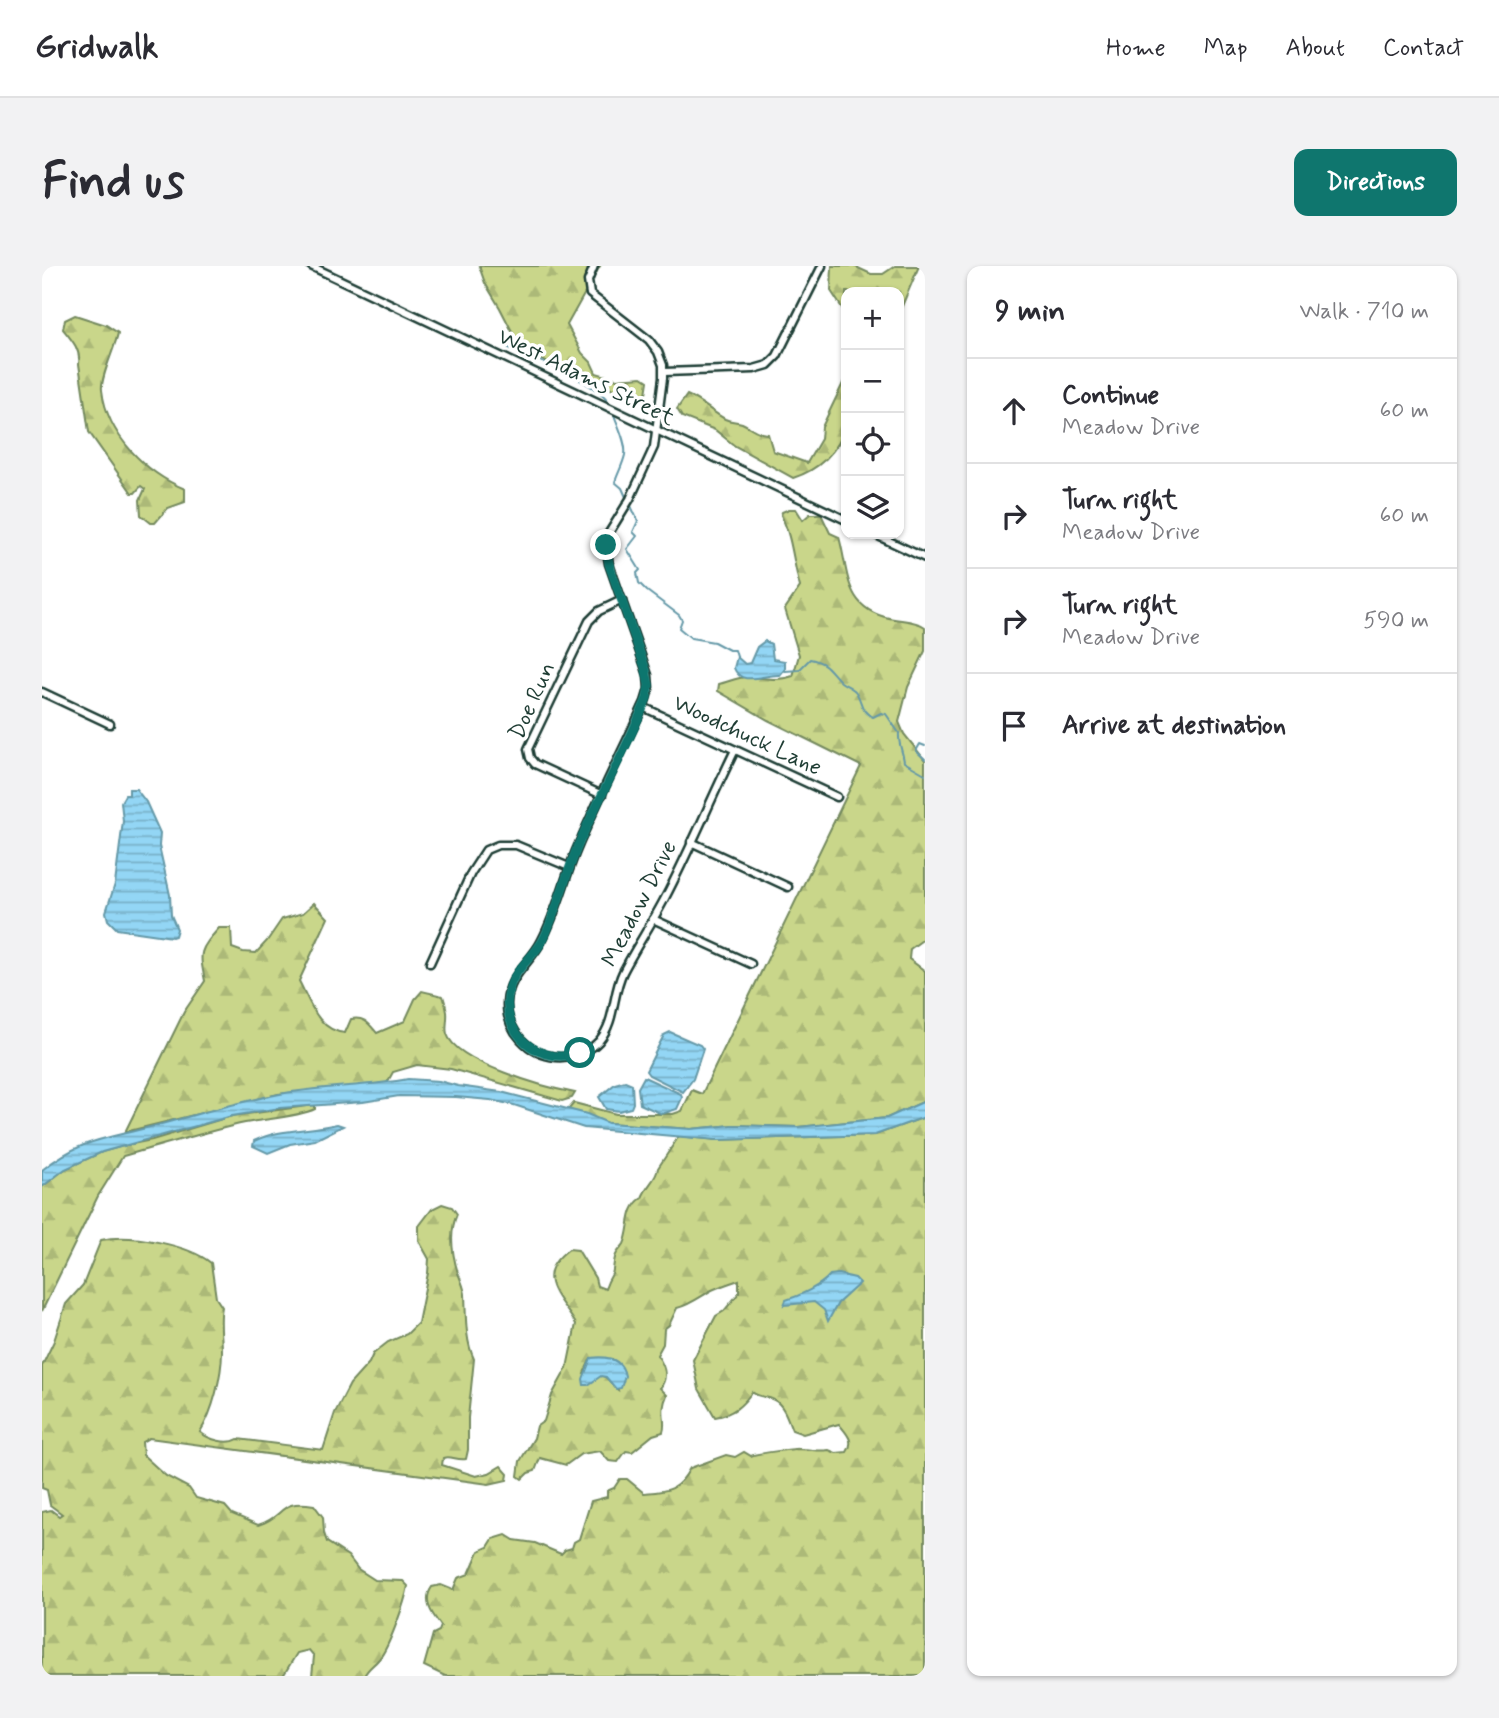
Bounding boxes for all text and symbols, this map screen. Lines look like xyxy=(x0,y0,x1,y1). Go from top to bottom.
text: Gridwalk xyxy=(35,26,159,70)
text: Home xyxy=(1106,33,1166,64)
text: Map xyxy=(1204,33,1248,64)
text: About xyxy=(1286,33,1345,64)
text: Contact xyxy=(1383,33,1464,64)
button: Directions xyxy=(1294,149,1457,216)
text: Find us xyxy=(42,150,185,215)
map controls xyxy=(841,287,904,539)
button: + xyxy=(841,287,904,350)
text: 9 min xyxy=(995,292,1065,331)
text: Walk · 710 m xyxy=(1299,297,1429,327)
street label: West Adams Street xyxy=(493,322,680,434)
button: − xyxy=(841,350,904,413)
text: Continue xyxy=(1062,379,1159,413)
icon: ahead xyxy=(995,392,1033,430)
text: 60 m xyxy=(1380,396,1429,426)
button: locate xyxy=(841,413,904,476)
text: Meadow Drive xyxy=(1062,413,1200,443)
button: layers xyxy=(841,476,904,539)
text: Turn right xyxy=(1062,484,1178,518)
icon: right xyxy=(995,497,1033,535)
text: 60 m xyxy=(1380,501,1429,531)
text: Meadow Drive xyxy=(1062,518,1200,548)
route end xyxy=(590,529,621,560)
text: Turn right xyxy=(1062,589,1178,623)
icon: right xyxy=(995,602,1033,640)
text: 590 m xyxy=(1363,606,1429,636)
text: Meadow Drive xyxy=(1062,623,1200,653)
street label: Doe Run xyxy=(503,658,563,744)
street label: Woodchuck Lane xyxy=(668,688,826,784)
icon: arrive xyxy=(995,707,1033,745)
text: Arrive at destination xyxy=(1062,709,1286,743)
street label: Meadow Drive xyxy=(595,836,685,972)
route start xyxy=(564,1037,595,1068)

